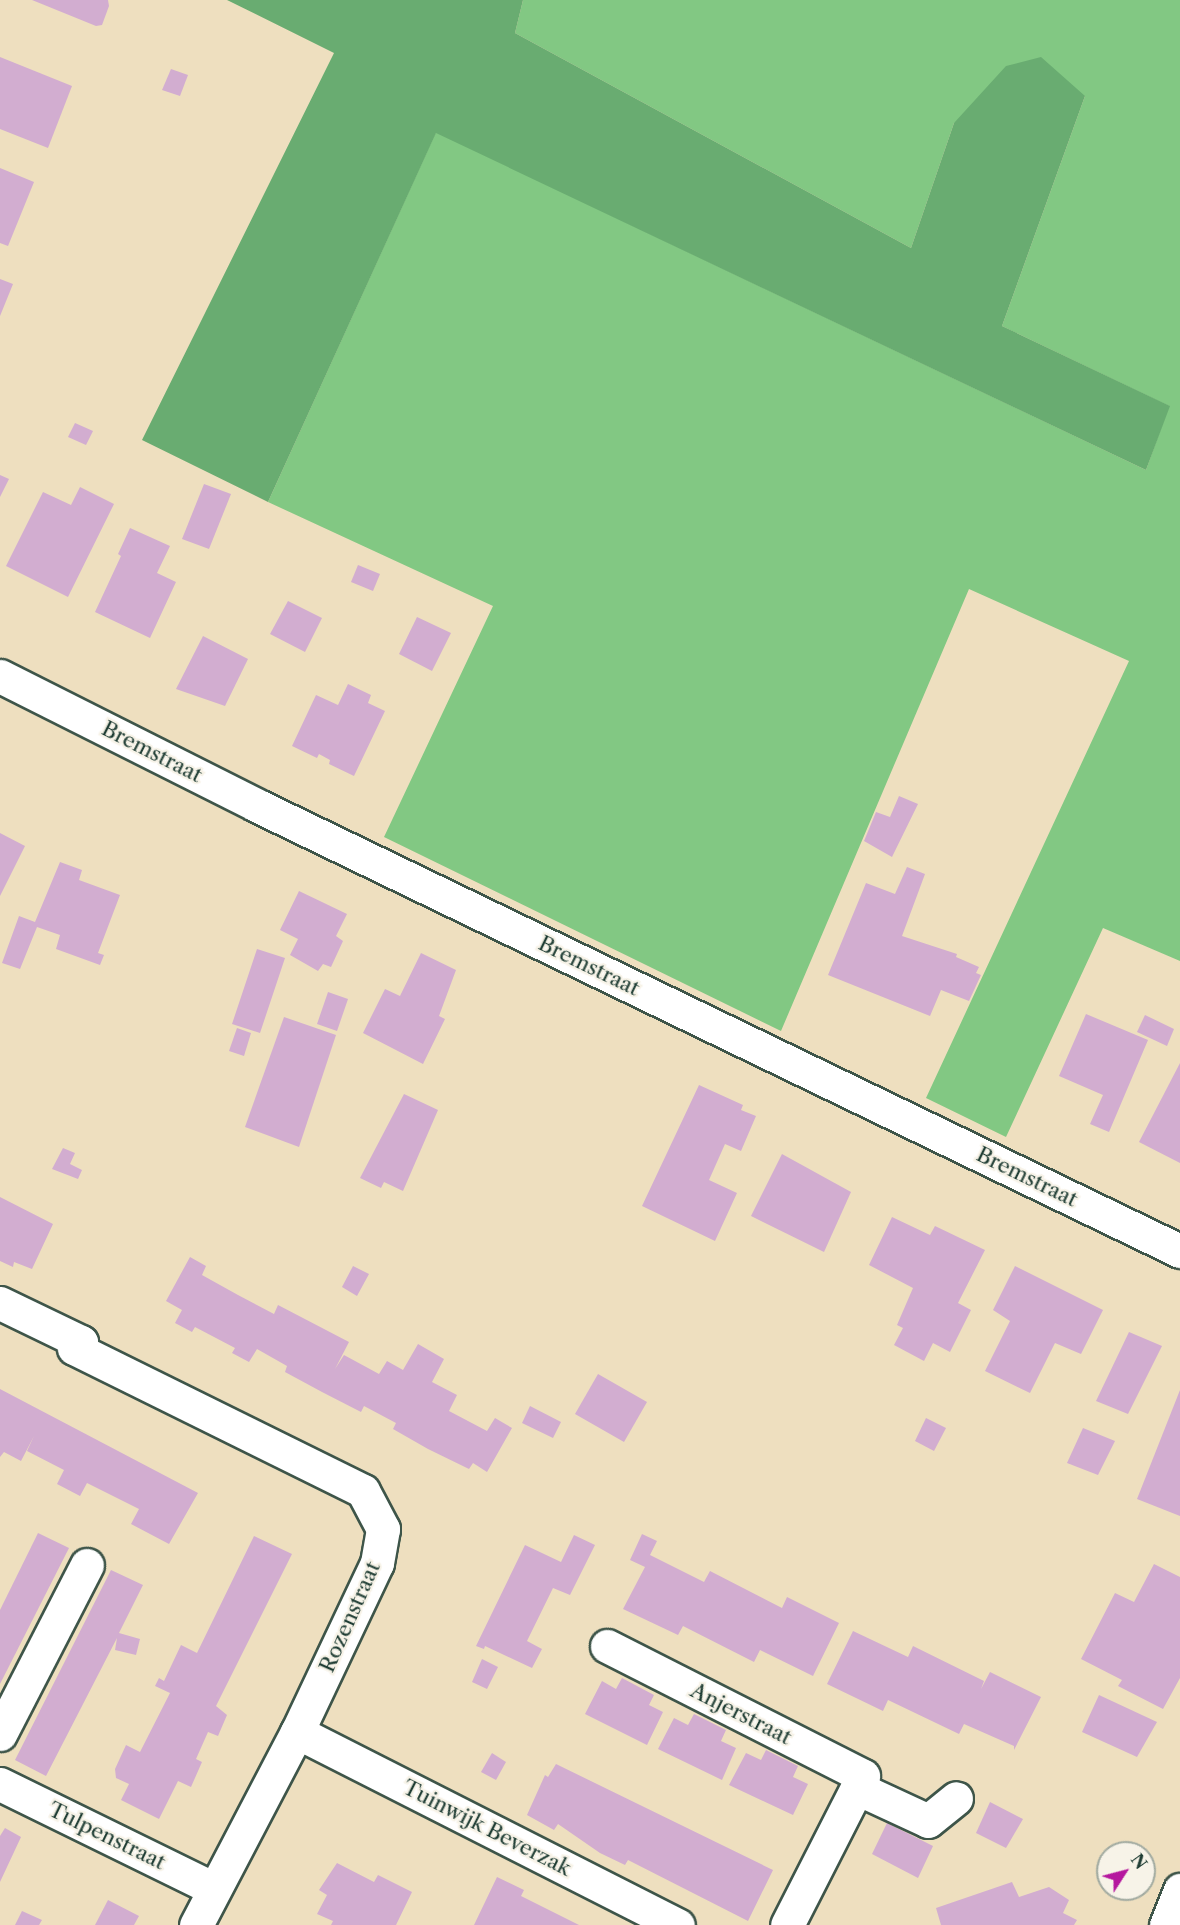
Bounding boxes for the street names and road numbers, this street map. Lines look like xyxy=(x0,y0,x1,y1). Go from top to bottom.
street label: Bremstraat xyxy=(98,716,206,788)
street label: Bremstraat xyxy=(534,931,644,1001)
street label: Bremstraat xyxy=(972,1142,1082,1212)
street label: Rozenstraat xyxy=(314,1558,386,1676)
street label: Anjerstraat xyxy=(686,1678,796,1750)
street label: Tuinwijk Beverzak xyxy=(398,1775,576,1881)
street label: Tulpenstraat xyxy=(44,1797,170,1875)

